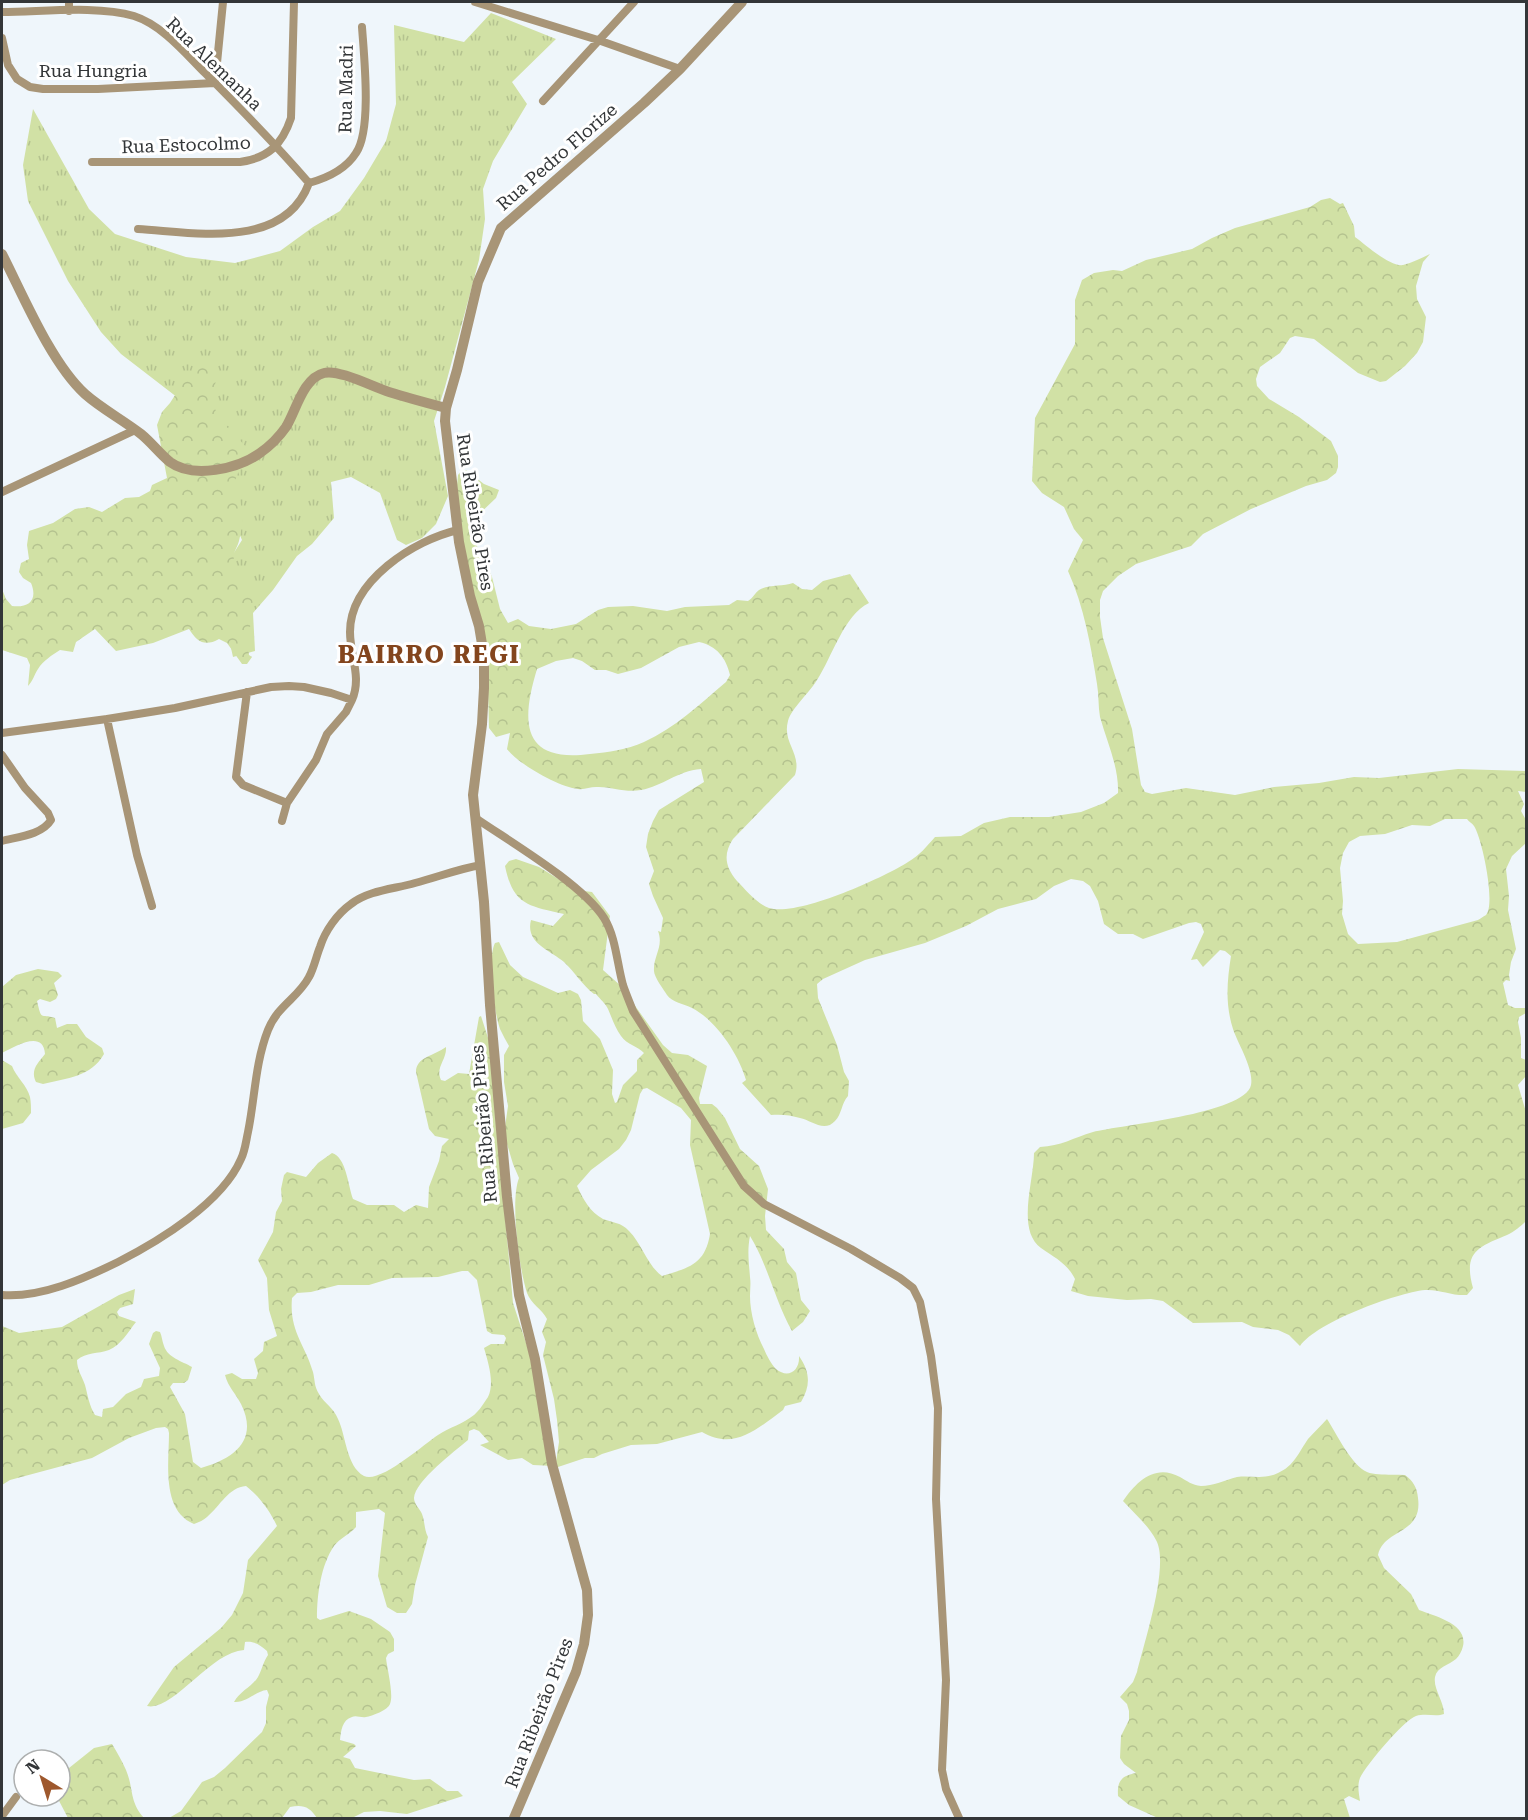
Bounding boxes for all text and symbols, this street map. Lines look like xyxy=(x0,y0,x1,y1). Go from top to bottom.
street label: Rua Alemanha xyxy=(162,13,267,115)
street label: Rua Madri xyxy=(334,44,357,134)
street label: Rua Hungria xyxy=(39,60,148,81)
street label: Rua Pedro Florize xyxy=(492,99,621,214)
street label: Rua Estocolmo xyxy=(121,132,251,157)
street label: Rua Ribeirão Pires xyxy=(453,432,498,592)
district label: BAIRRO REGI xyxy=(338,641,520,669)
street label: Rua Ribeirão Pires xyxy=(466,1044,501,1204)
street label: Rua Ribeirão Pires xyxy=(500,1635,577,1791)
north arrow xyxy=(12,1748,72,1808)
text: N xyxy=(22,1755,44,1778)

